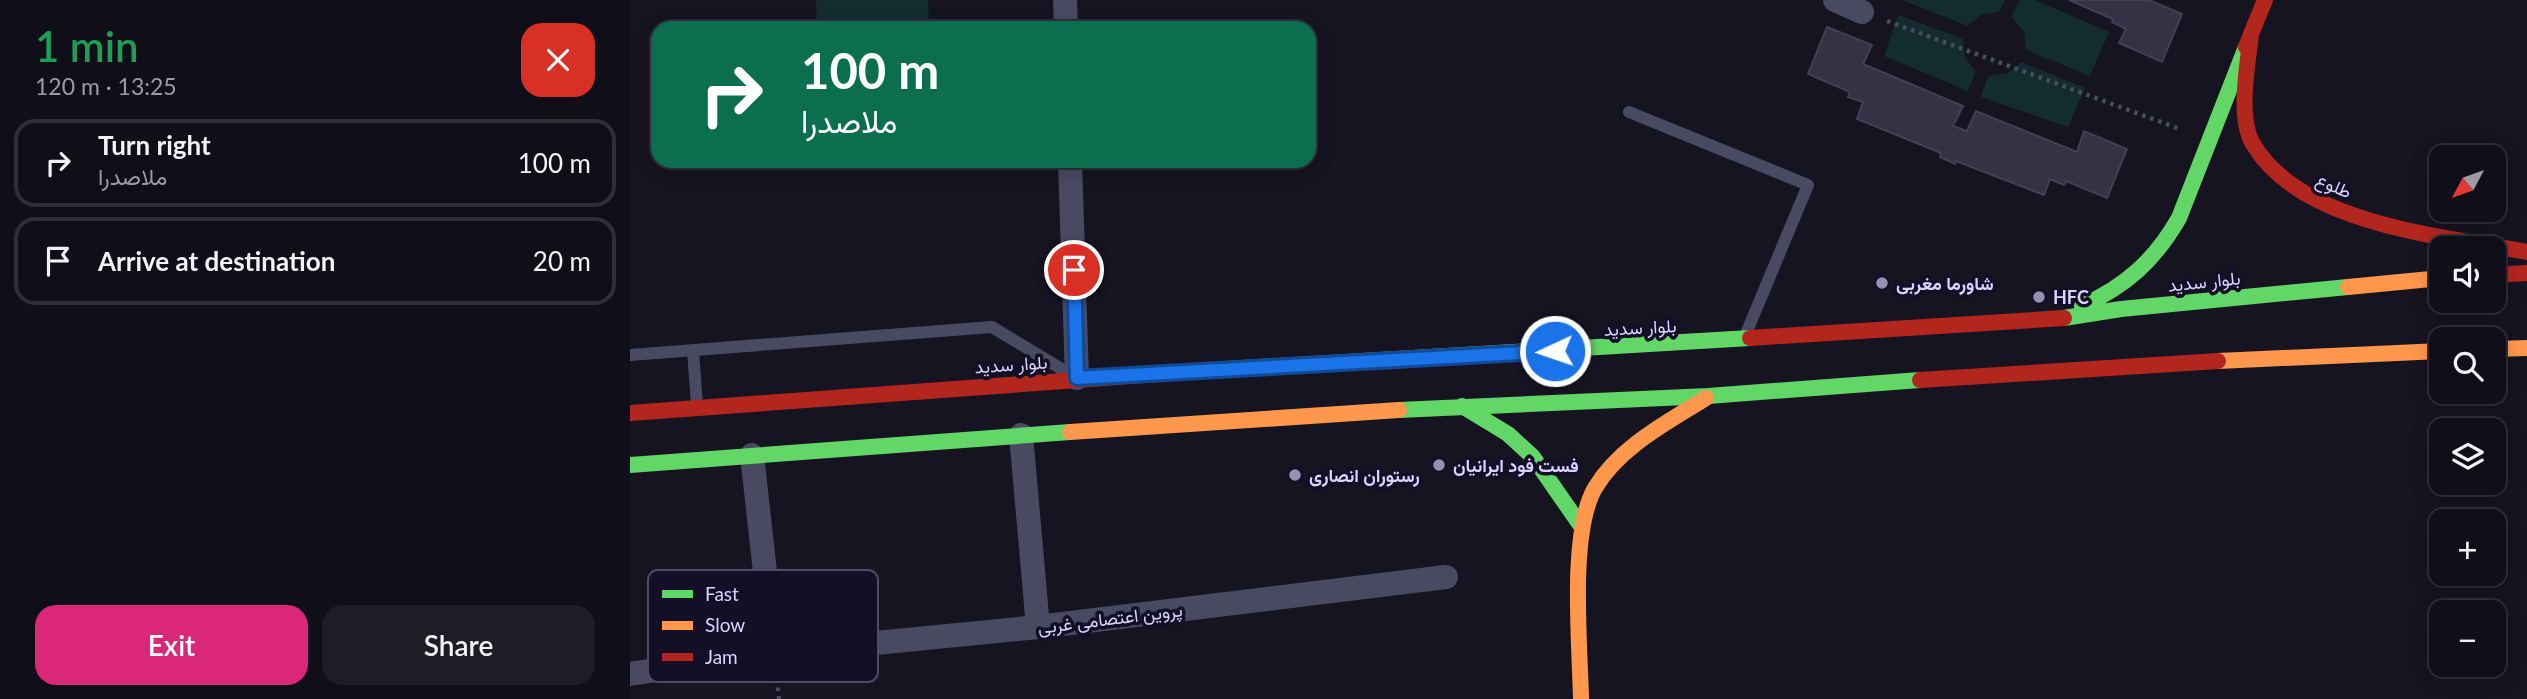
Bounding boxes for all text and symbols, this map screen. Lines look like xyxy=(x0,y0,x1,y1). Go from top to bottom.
text: 1 min xyxy=(35,21,139,71)
button: close xyxy=(521,23,595,97)
text: 100 m xyxy=(801,41,939,99)
icon: right xyxy=(686,49,777,140)
text: 120 m · 13:25 xyxy=(35,72,177,100)
text: ملاصدرا xyxy=(801,101,897,140)
text: Turn right xyxy=(98,129,211,161)
icon: right xyxy=(39,144,77,182)
north arrow xyxy=(2429,145,2506,222)
map controls xyxy=(2429,145,2506,677)
text: 100 m xyxy=(518,147,591,179)
text: ملاصدرا xyxy=(98,162,167,190)
street label: طلوع xyxy=(2312,168,2355,204)
button: sound xyxy=(2429,236,2506,313)
pin xyxy=(1044,240,1104,300)
icon: arrive xyxy=(39,242,77,280)
text: Arrive at destination xyxy=(98,245,335,277)
text: 20 m xyxy=(533,245,591,277)
icon: arrive xyxy=(1055,251,1093,289)
street label: بلوار سدید xyxy=(2167,266,2242,297)
place label: شاورما مغربی xyxy=(1896,272,1994,295)
marker: شاورما مغربی xyxy=(1874,275,1890,291)
place label: HFC xyxy=(2053,286,2089,308)
marker: HFC xyxy=(2031,289,2047,305)
position arrow xyxy=(1518,314,1592,388)
street label: بلوار سدید xyxy=(1603,314,1677,341)
button: search xyxy=(2429,327,2506,404)
street label: بلوار سدید xyxy=(974,350,1048,379)
button: layers xyxy=(2429,418,2506,495)
place label: فست فود ایرانیان xyxy=(1453,454,1579,477)
marker: فست فود ایرانیان xyxy=(1431,457,1447,473)
place label: رستوران انصاری xyxy=(1309,464,1420,487)
marker: رستوران انصاری xyxy=(1287,467,1303,483)
button: + xyxy=(2429,509,2506,586)
legend xyxy=(648,570,878,682)
text: Fast xyxy=(705,582,739,605)
street label: پروین اعتصامی غربی xyxy=(1036,598,1184,640)
button: − xyxy=(2429,600,2506,677)
button: Exit xyxy=(35,605,308,685)
button: Share xyxy=(322,605,595,685)
text: Slow xyxy=(705,613,745,636)
text: Jam xyxy=(705,645,738,668)

